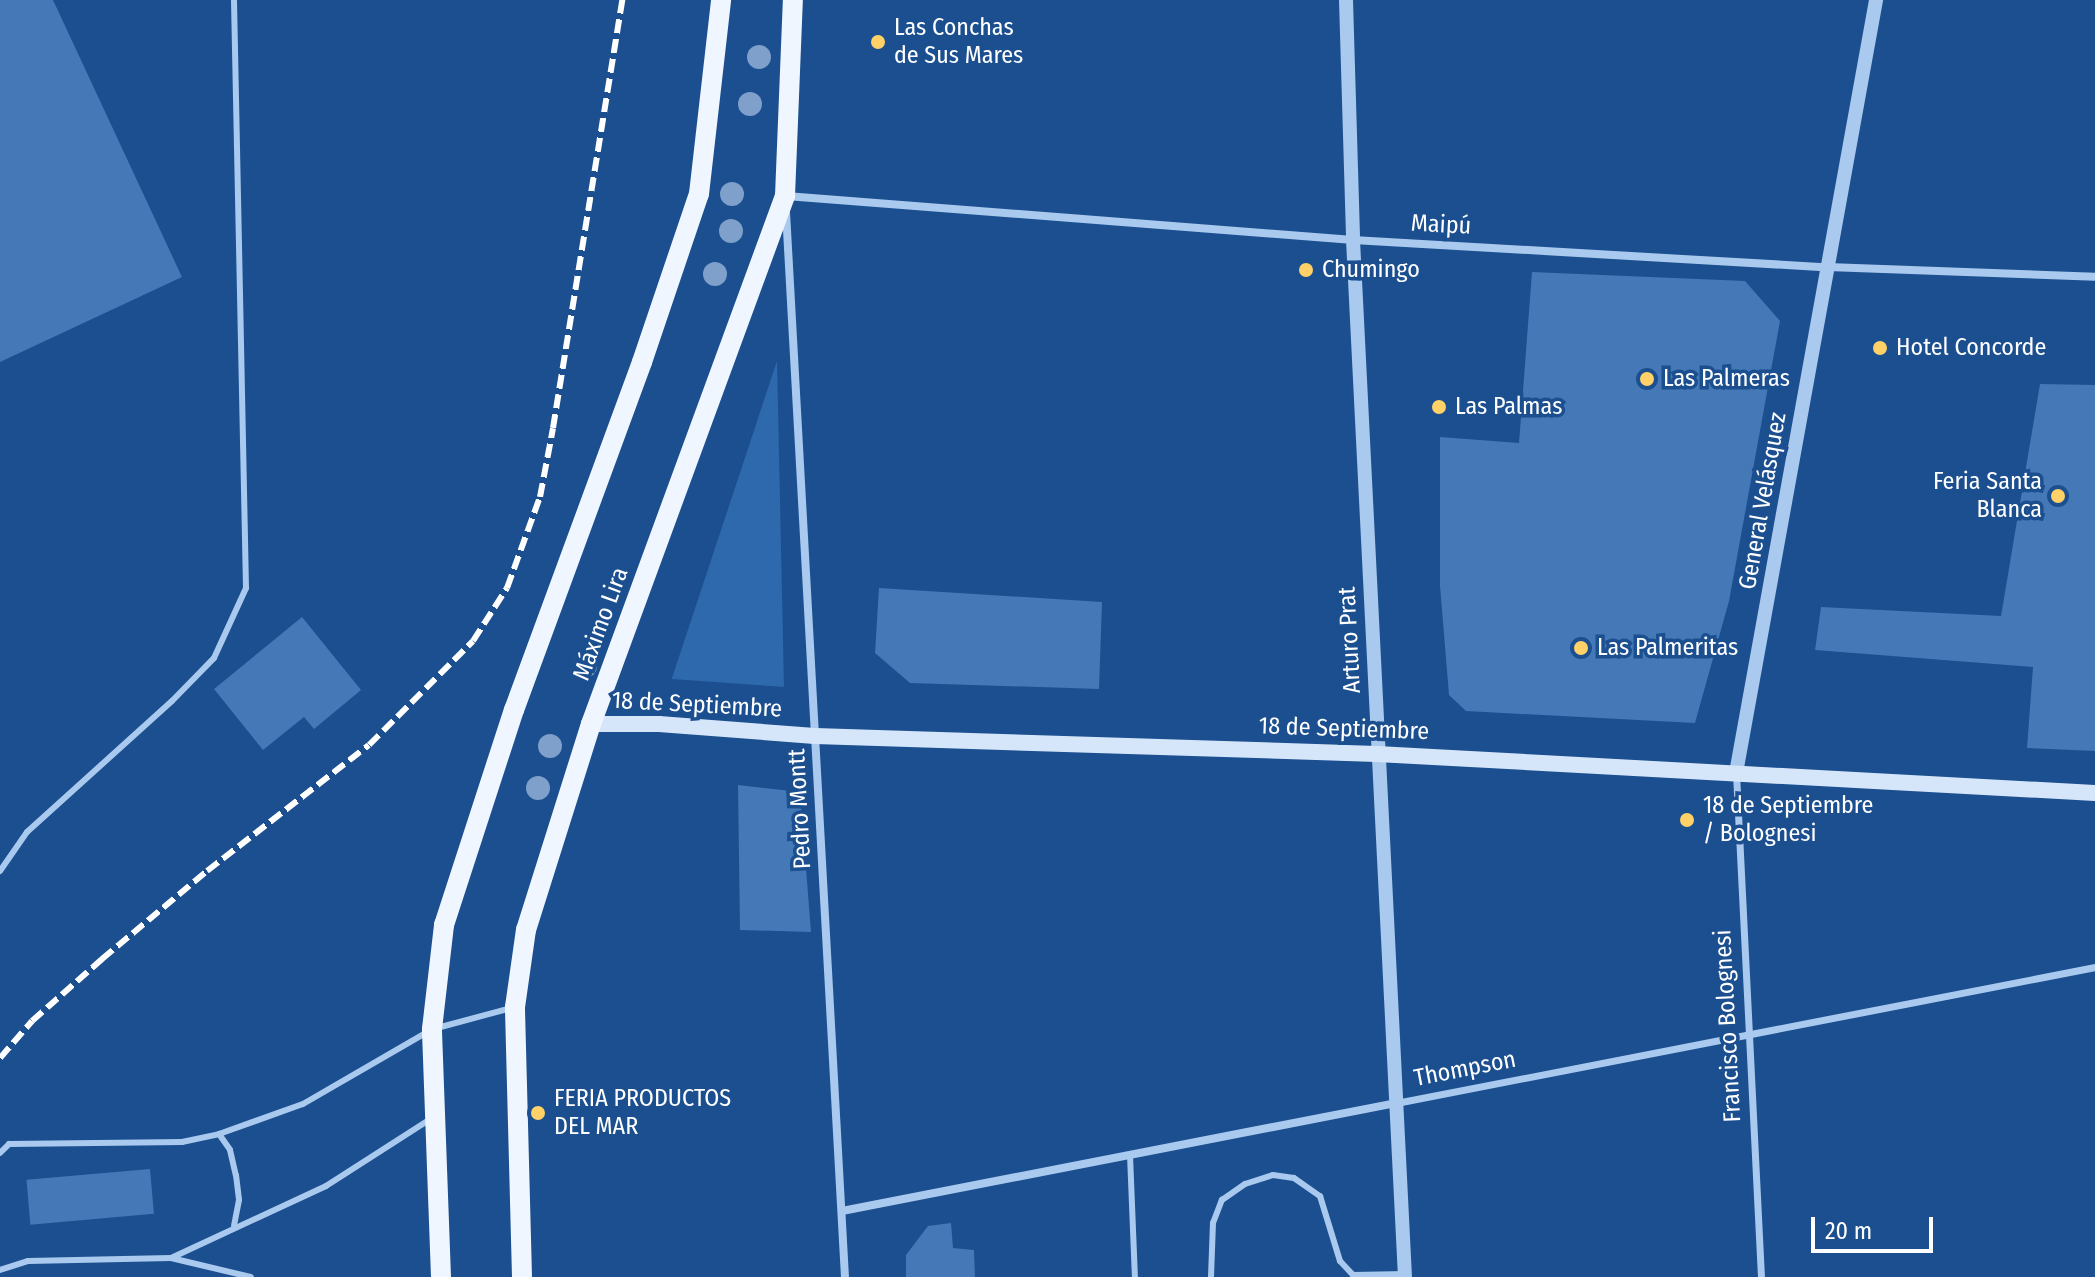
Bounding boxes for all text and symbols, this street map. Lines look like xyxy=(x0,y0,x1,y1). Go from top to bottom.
place label: Las Conchas de Sus Mares xyxy=(894,14,1023,70)
marker: Las Conchas de Sus Mares xyxy=(869,33,887,51)
street label: Maipú xyxy=(1410,209,1472,241)
place label: Chumingo xyxy=(1322,256,1420,284)
marker: Chumingo xyxy=(1297,261,1315,279)
place label: Hotel Concorde xyxy=(1896,334,2046,362)
marker: Hotel Concorde xyxy=(1871,339,1889,357)
place label: Las Palmeras xyxy=(1663,365,1790,393)
marker: Las Palmeras xyxy=(1638,370,1656,388)
place label: Las Palmas xyxy=(1455,393,1562,421)
marker: Las Palmas xyxy=(1430,398,1448,416)
street label: General Velásquez xyxy=(1733,410,1793,592)
place label: Feria Santa Blanca xyxy=(1933,468,2042,524)
marker: Feria Santa Blanca xyxy=(2049,487,2067,505)
street label: Máximo Lira xyxy=(567,564,635,684)
street label: Arturo Prat xyxy=(1333,586,1367,694)
place label: Las Palmeritas xyxy=(1597,634,1738,662)
marker: Las Palmeritas xyxy=(1572,639,1590,657)
street label: 18 de Septiembre xyxy=(611,686,783,724)
street label: 18 de Septiembre xyxy=(1258,712,1430,746)
street label: Pedro Montt xyxy=(782,748,818,870)
place label: 18 de Septiembre / Bolognesi xyxy=(1703,792,1873,848)
marker: 18 de Septiembre / Bolognesi xyxy=(1678,811,1696,829)
street label: Francisco Bolognesi xyxy=(1709,929,1747,1123)
street label: Thompson xyxy=(1412,1045,1518,1093)
place label: FERIA PRODUCTOS DEL MAR xyxy=(554,1085,731,1141)
marker: FERIA PRODUCTOS DEL MAR xyxy=(529,1104,547,1122)
scale bar xyxy=(1815,1201,1937,1251)
text: 20 m xyxy=(1825,1217,1872,1245)

